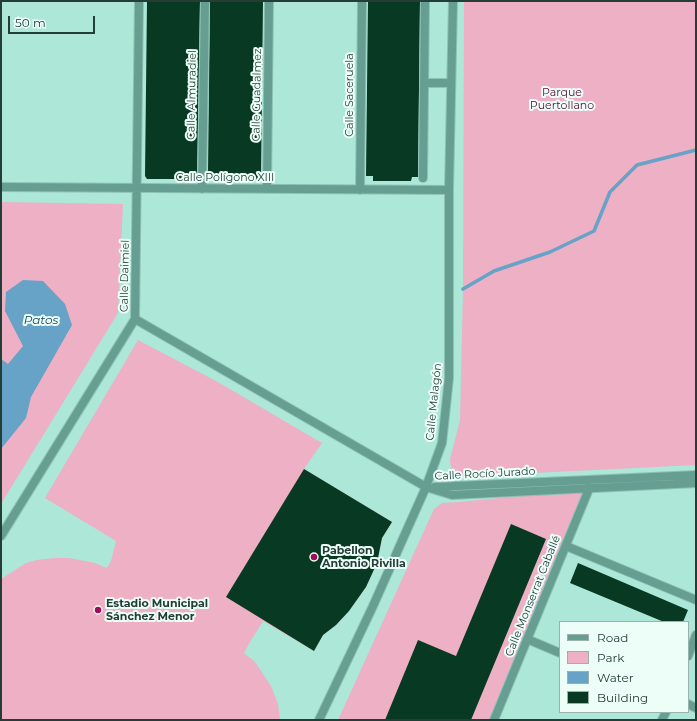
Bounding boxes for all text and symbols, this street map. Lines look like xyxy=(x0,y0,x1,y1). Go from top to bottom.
scale bar xyxy=(10,8,97,34)
text: 50 m xyxy=(15,15,46,30)
street label: Calle Guadalmez xyxy=(250,48,264,142)
street label: Calle Almuradiel xyxy=(185,50,199,140)
street label: Calle Saceruela xyxy=(343,53,357,137)
park label: Parque Puertollano xyxy=(530,86,594,112)
street label: Calle Polígono XIII xyxy=(176,171,274,185)
street label: Calle Daimiel xyxy=(118,240,132,312)
water label: Patos xyxy=(24,313,58,327)
street label: Calle Malagón xyxy=(423,363,445,441)
street label: Calle Rocío Jurado xyxy=(434,465,536,483)
street label: Calle Monserrat Caballé xyxy=(503,534,563,658)
place label: Pabellon Antonio Rivilla xyxy=(322,544,406,570)
marker: Pabellon Antonio Rivilla xyxy=(309,552,319,562)
place label: Estadio Municipal Sánchez Menor xyxy=(106,597,208,623)
marker: Estadio Municipal Sánchez Menor xyxy=(93,605,103,615)
legend xyxy=(559,621,689,713)
text: Road xyxy=(597,630,628,645)
text: Park xyxy=(597,650,624,665)
text: Water xyxy=(597,670,633,685)
text: Building xyxy=(597,690,648,705)

